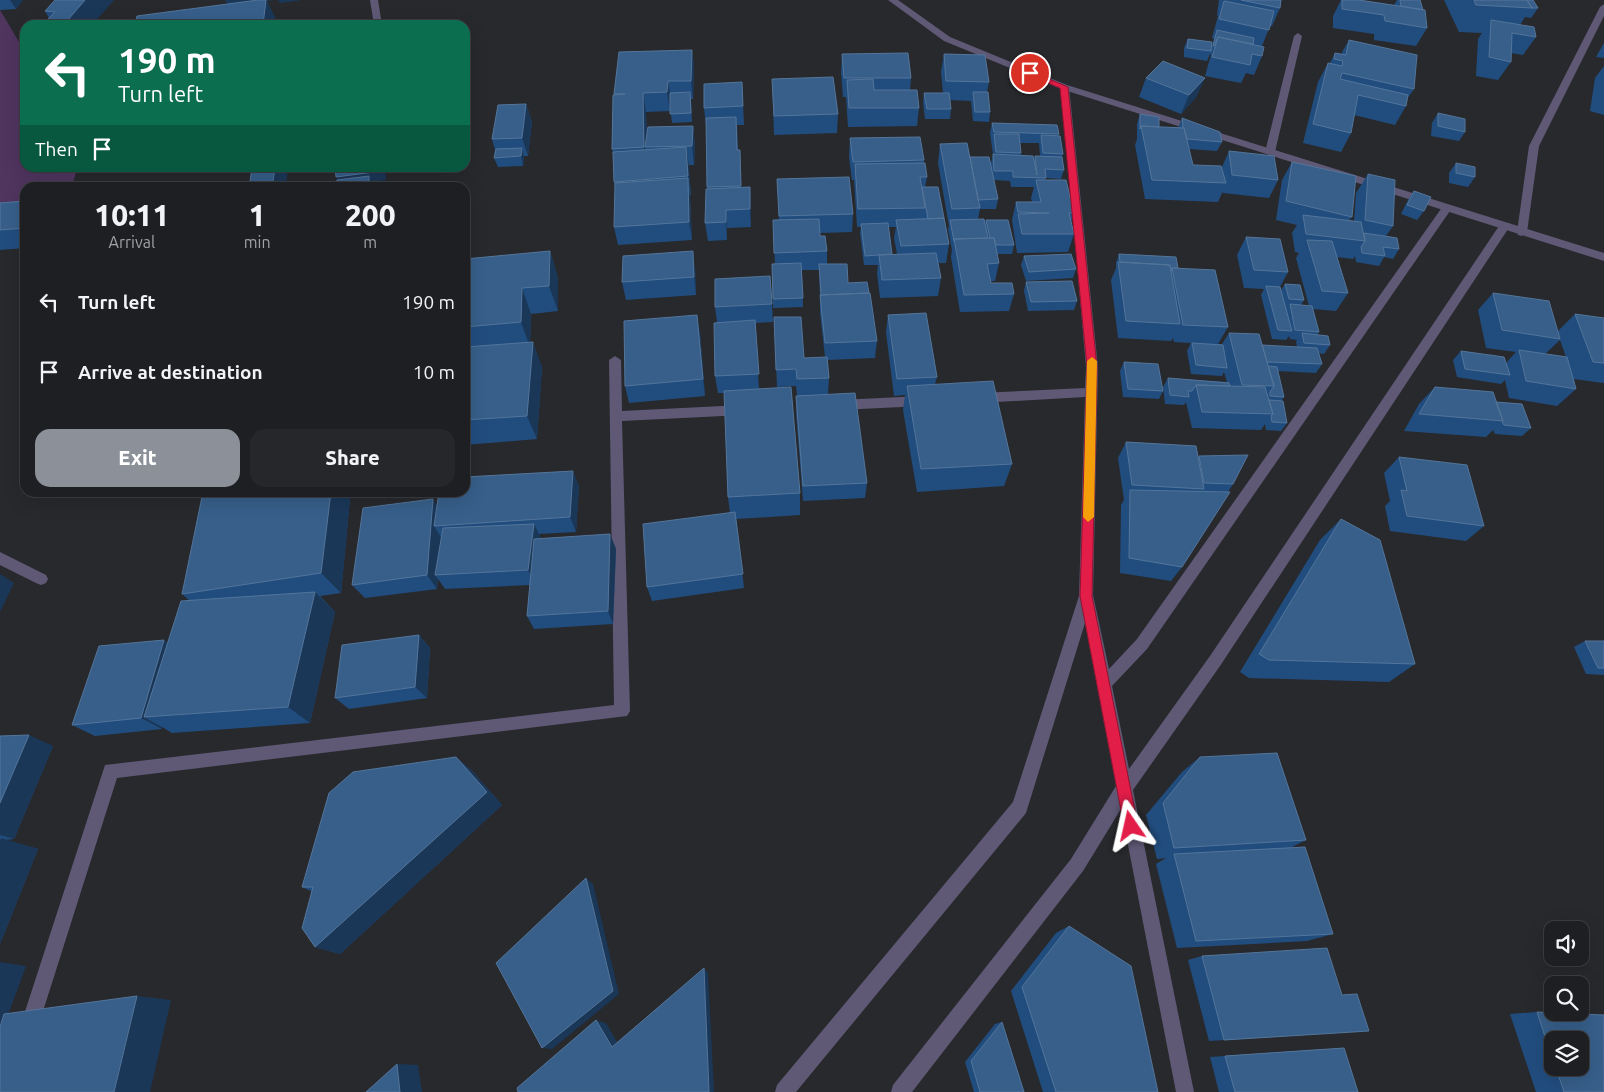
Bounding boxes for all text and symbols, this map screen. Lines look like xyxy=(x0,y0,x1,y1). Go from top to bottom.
icon: left xyxy=(35,40,100,105)
text: 190 m xyxy=(118,40,216,80)
pin xyxy=(1009,52,1051,94)
icon: arrive xyxy=(1016,59,1044,87)
text: Turn left xyxy=(118,81,203,106)
icon: arrive xyxy=(88,135,116,163)
text: Then xyxy=(35,138,78,160)
text: 10:11 xyxy=(94,198,169,232)
text: 1 xyxy=(249,198,266,232)
text: 200 xyxy=(345,198,396,232)
text: Arrival xyxy=(109,233,155,251)
text: min xyxy=(244,233,271,251)
text: m xyxy=(363,233,377,251)
icon: left xyxy=(35,288,63,316)
text: Turn left xyxy=(78,291,156,313)
text: 190 m xyxy=(402,291,455,313)
icon: arrive xyxy=(35,358,63,386)
text: Arrive at destination xyxy=(78,361,263,383)
text: 10 m xyxy=(413,361,455,383)
button: Exit xyxy=(35,429,240,487)
button: Share xyxy=(250,429,455,487)
position arrow xyxy=(1104,799,1156,851)
map controls xyxy=(1544,921,1589,1076)
button: sound xyxy=(1544,921,1589,966)
button: search xyxy=(1544,976,1589,1021)
button: layers xyxy=(1544,1031,1589,1076)

